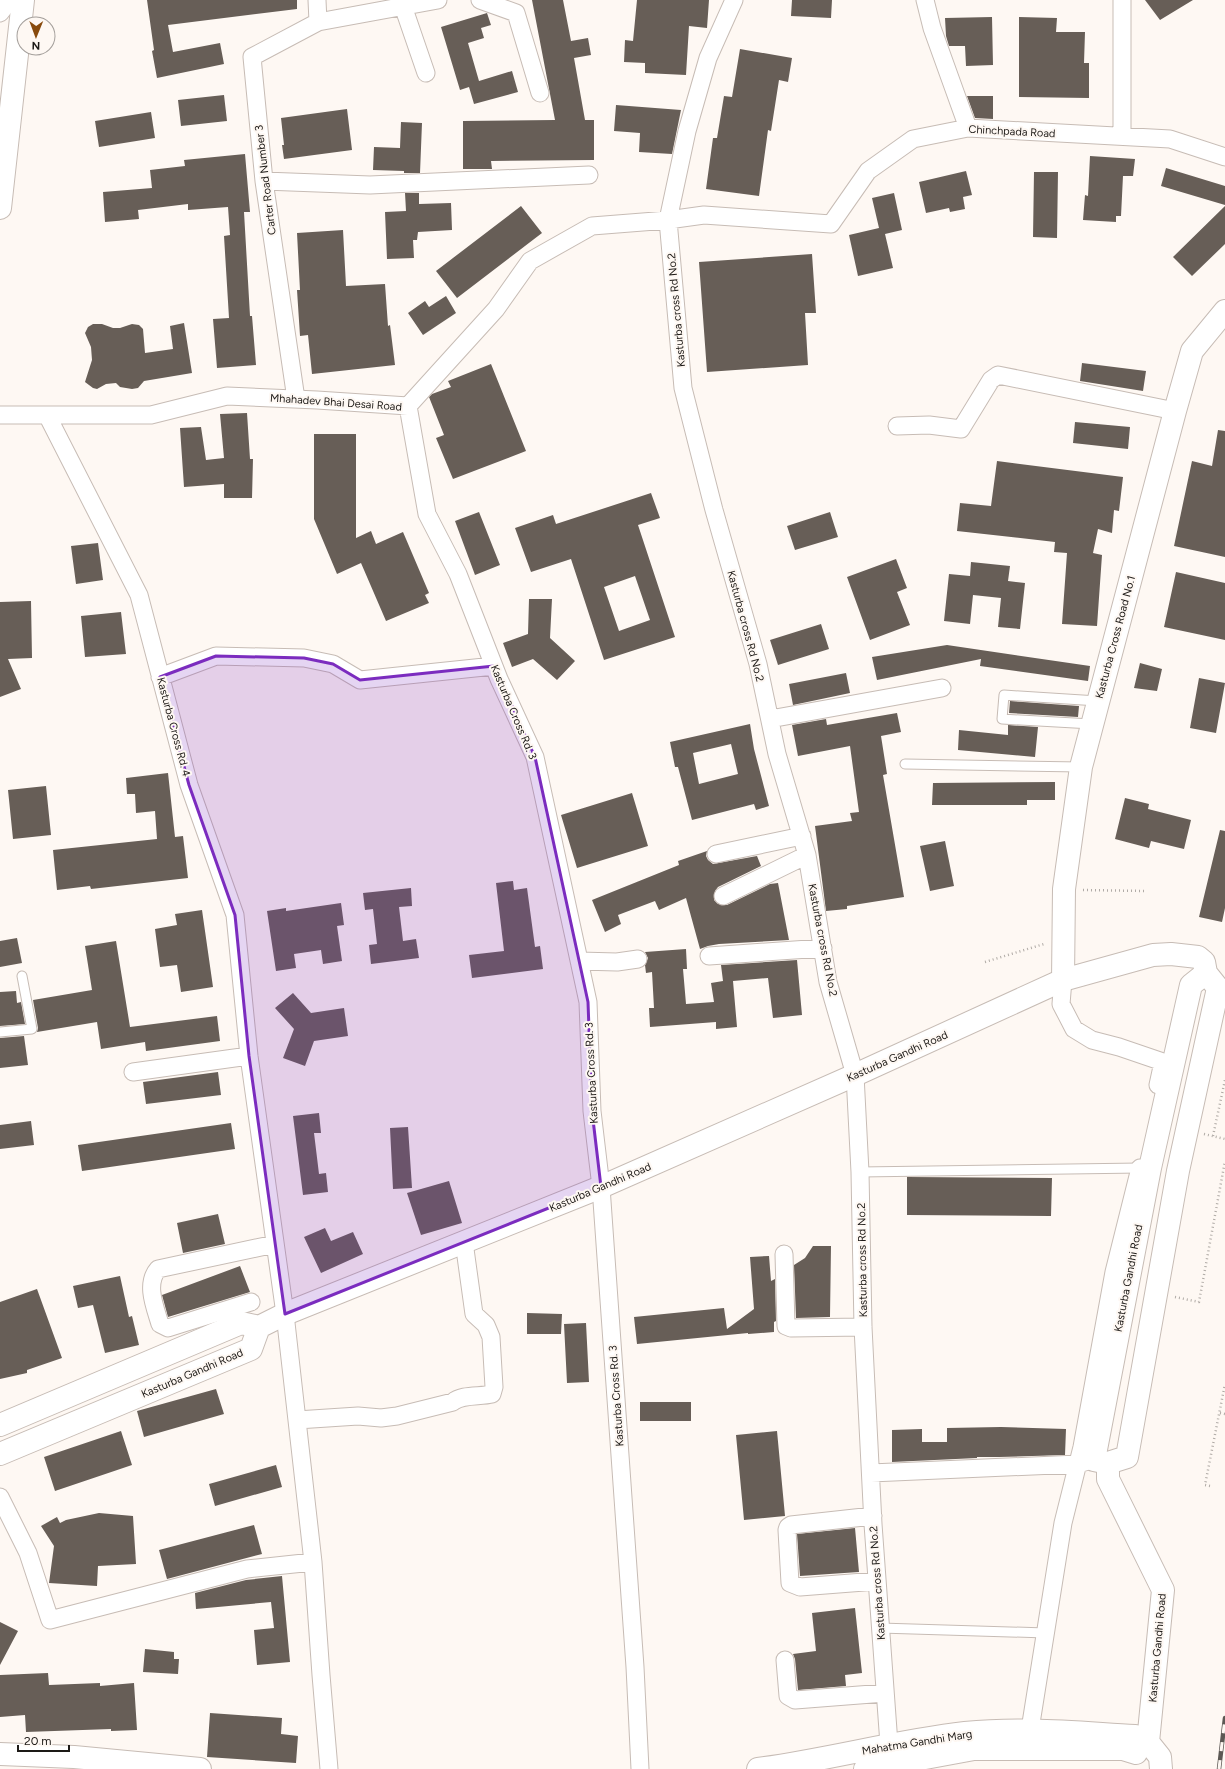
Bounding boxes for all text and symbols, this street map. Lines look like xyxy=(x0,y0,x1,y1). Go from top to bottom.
north arrow xyxy=(16,16,56,56)
text: N xyxy=(31,39,40,52)
street label: Chinchpada Road xyxy=(968,123,1056,140)
street label: Carter Road Number 3 xyxy=(252,124,279,236)
street label: Kasturba cross Rd No.2 xyxy=(665,252,688,368)
street label: Mhahadev Bhai Desai Road xyxy=(270,391,402,414)
street label: Kasturba cross Rd No.2 xyxy=(724,569,767,683)
street label: Kasturba Cross Road No.1 xyxy=(1093,574,1138,700)
street label: Kasturba Cross Rd. 3 xyxy=(488,663,539,761)
street label: Kasturba Cross Rd. 4 xyxy=(154,676,193,778)
street label: Kasturba cross Rd No.2 xyxy=(805,883,840,998)
street label: Kasturba Cross Rd. 3 xyxy=(582,1022,601,1124)
street label: Kasturba Gandhi Road xyxy=(845,1028,950,1085)
street label: Kasturba Gandhi Road xyxy=(547,1160,653,1215)
street label: Kasturba cross Rd No.2 xyxy=(855,1203,870,1317)
street label: Kasturba Gandhi Road xyxy=(1112,1223,1145,1333)
street label: Kasturba Cross Rd. 3 xyxy=(606,1345,627,1447)
street label: Kasturba Gandhi Road xyxy=(139,1346,245,1401)
street label: Kasturba cross Rd No.2 xyxy=(867,1525,888,1641)
street label: Kasturba Gandhi Road xyxy=(1146,1593,1169,1703)
scale bar xyxy=(18,1727,69,1753)
street label: Mahatma Gandhi Marg xyxy=(861,1727,973,1758)
text: 20 m xyxy=(24,1734,52,1748)

